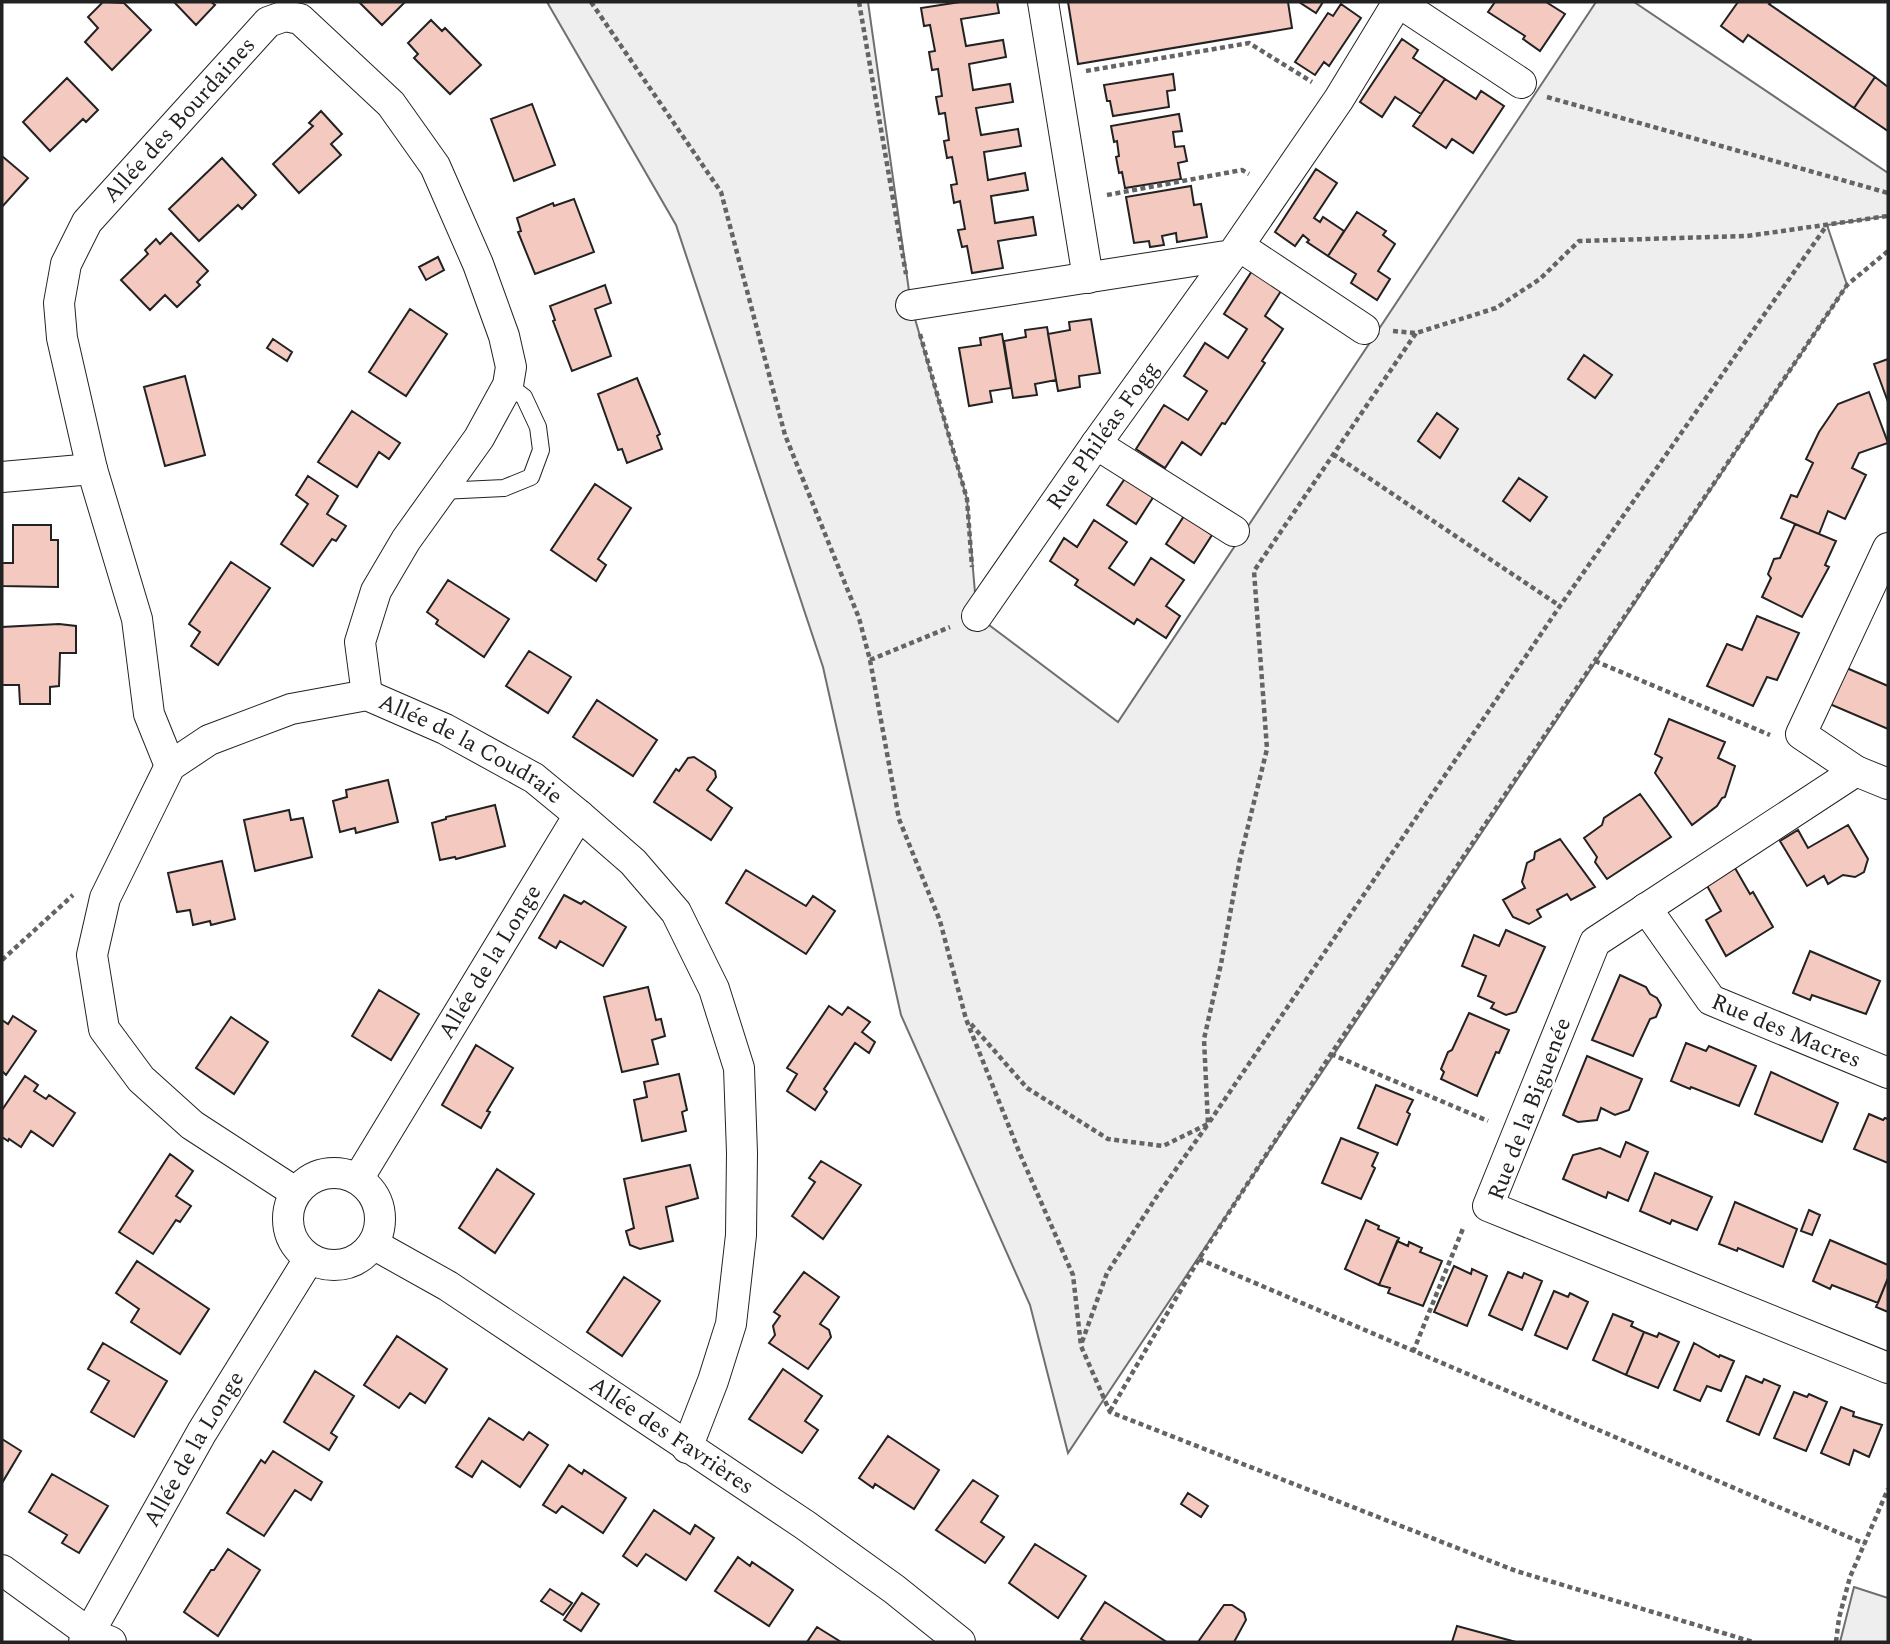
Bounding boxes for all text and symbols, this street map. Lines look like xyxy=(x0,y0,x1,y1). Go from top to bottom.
street label: Allée des Bourdaines xyxy=(94,29,264,211)
street label: Rue Philéas Fogg xyxy=(1038,354,1168,517)
street label: Allée de la Coudraie xyxy=(373,685,571,813)
street label: Allée de la Longe xyxy=(429,878,550,1046)
street label: Rue des Macres xyxy=(1706,984,1866,1078)
street label: Rue de la Biguenée xyxy=(1479,1013,1581,1205)
street label: Allée de la Longe xyxy=(134,1364,253,1534)
street label: Allée des Favrières xyxy=(582,1368,761,1504)

